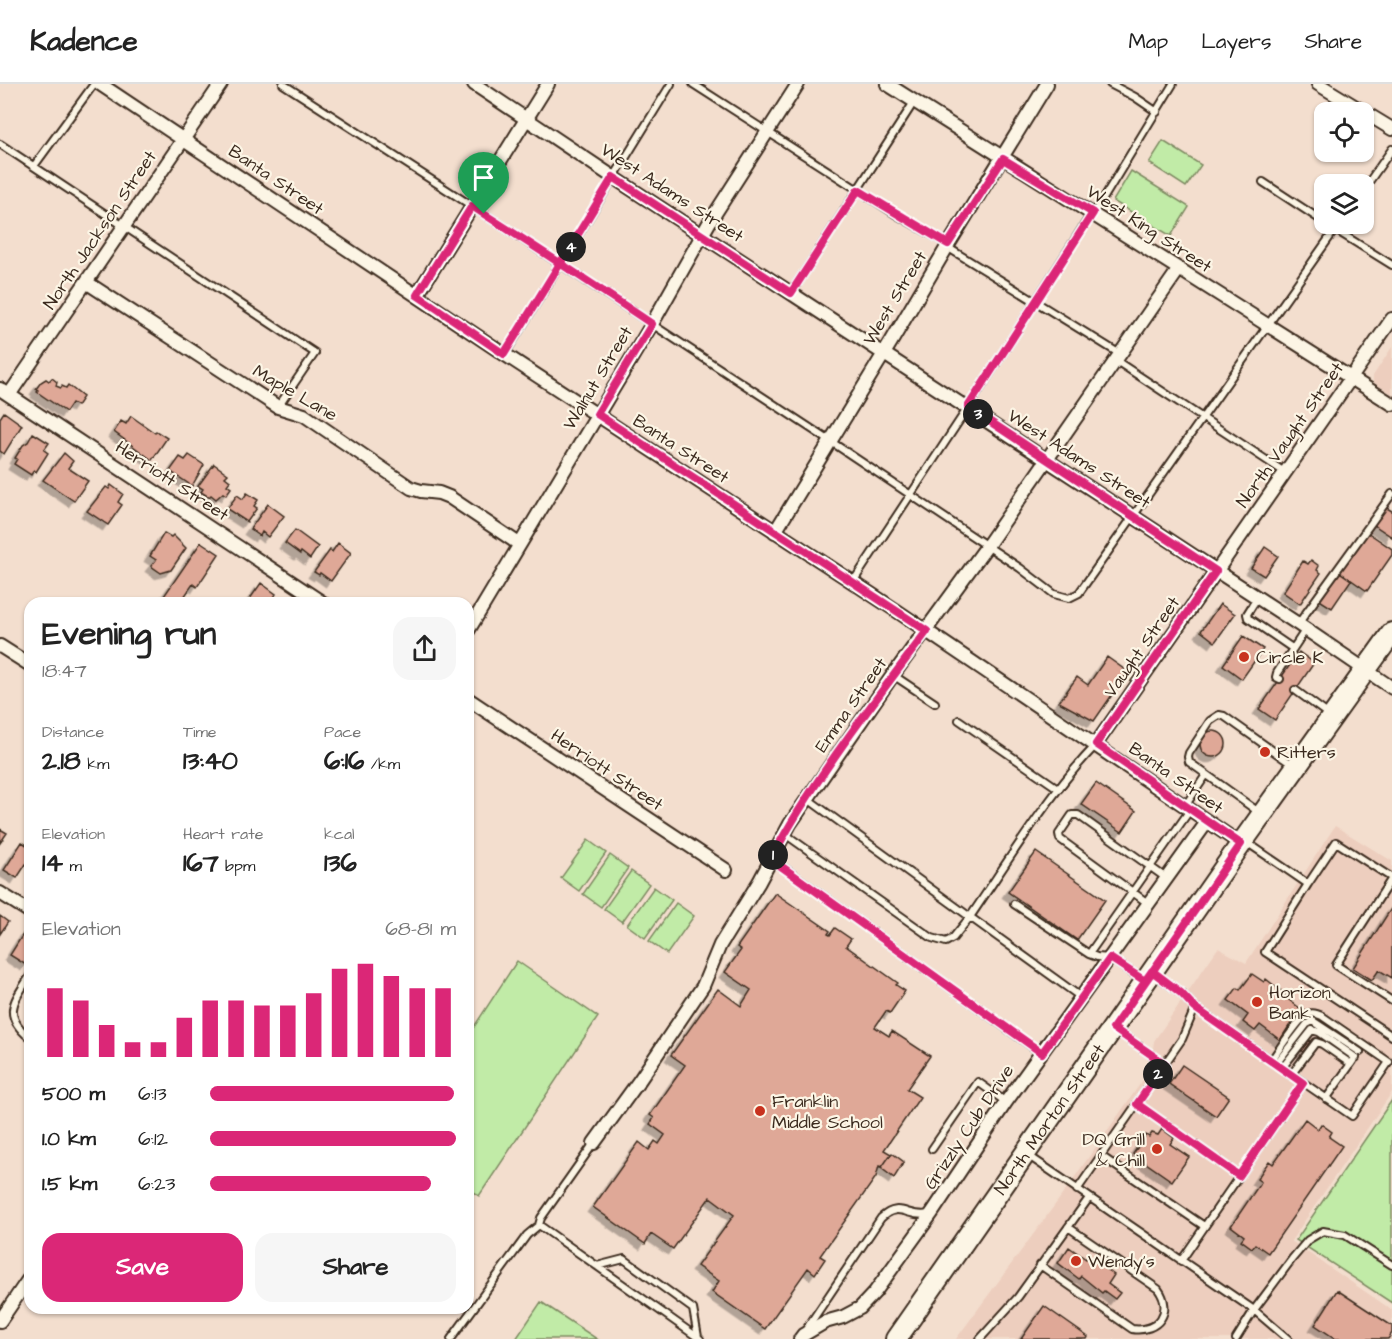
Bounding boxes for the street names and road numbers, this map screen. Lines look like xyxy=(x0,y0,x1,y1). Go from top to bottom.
street label: West Adams Street xyxy=(596,137,749,249)
street label: Banta Street xyxy=(223,139,329,222)
street label: North Jackson Street xyxy=(37,145,163,314)
street label: West King Street xyxy=(1081,179,1217,280)
street label: West Street xyxy=(857,246,933,350)
street label: Walnut Street xyxy=(557,321,639,435)
street label: North Vaught Street xyxy=(1230,357,1351,513)
street label: Maple Lane xyxy=(248,359,342,428)
street label: West Adams Street xyxy=(1003,403,1156,515)
street label: Banta Street xyxy=(628,409,735,490)
street label: Herriott Street xyxy=(110,435,234,527)
street label: Vaught Street xyxy=(1098,591,1187,703)
street label: Emma Street xyxy=(809,652,893,757)
street label: Herriott Street xyxy=(546,723,669,817)
street label: Banta Street xyxy=(1124,736,1229,820)
street label: North Morton Street xyxy=(988,1038,1111,1200)
street label: Grizzly Cub Drive xyxy=(918,1060,1021,1195)

